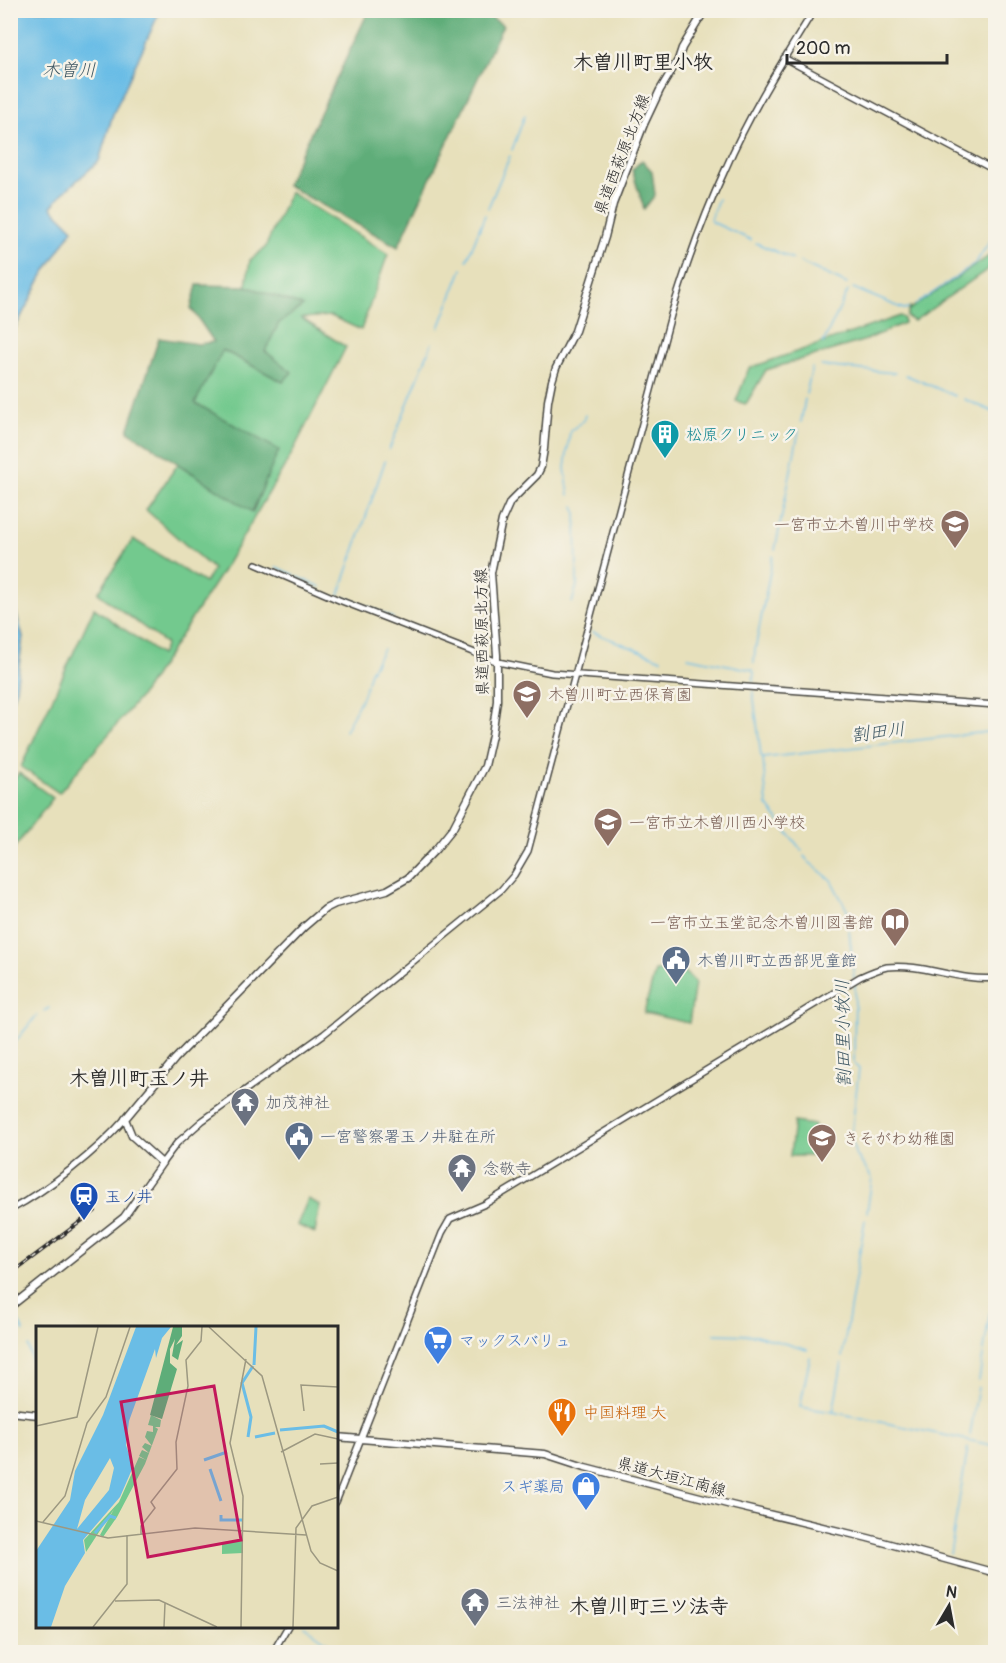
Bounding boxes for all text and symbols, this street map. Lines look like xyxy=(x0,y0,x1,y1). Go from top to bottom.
scale bar xyxy=(787,27,948,65)
text: 200 m xyxy=(796,37,851,60)
district label: 木曽川町里小牧 xyxy=(573,50,713,75)
water label: 木曽川 xyxy=(42,59,96,82)
street label: 県道西萩原北方線 xyxy=(590,91,654,218)
building icon: 松原クリニック xyxy=(649,418,681,460)
place label: 松原クリニック xyxy=(686,425,798,445)
school or university icon: 一宮市立木曽川中学校 xyxy=(939,508,971,550)
place label: 一宮市立木曽川中学校 xyxy=(774,515,934,535)
street label: 県道西萩原北方線 xyxy=(471,568,493,696)
school or university icon: 木曽川町立西保育園 xyxy=(511,678,543,720)
place label: 木曽川町立西保育園 xyxy=(548,685,692,705)
water label: 割田川 xyxy=(850,718,906,747)
school or university icon: 一宮市立木曽川西小学校 xyxy=(592,806,624,848)
place label: 一宮市立木曽川西小学校 xyxy=(629,813,805,833)
library icon: 一宮市立玉堂記念木曽川図書館 xyxy=(879,906,911,948)
place label: 一宮市立玉堂記念木曽川図書館 xyxy=(650,913,874,933)
public building icon: 木曽川町立西部児童館 xyxy=(660,944,692,986)
place label: 木曽川町立西部児童館 xyxy=(697,951,857,971)
water label: 割田里小牧川 xyxy=(831,979,856,1087)
district label: 木曽川町玉ノ井 xyxy=(69,1066,209,1091)
temple icon: 加茂神社 xyxy=(229,1086,261,1128)
place label: 加茂神社 xyxy=(266,1093,330,1113)
public building icon: 一宮警察署玉ノ井駐在所 xyxy=(283,1120,315,1162)
school or university icon: きそがわ幼稚園 xyxy=(806,1122,838,1164)
place label: 一宮警察署玉ノ井駐在所 xyxy=(320,1127,496,1147)
place label: きそがわ幼稚園 xyxy=(843,1129,955,1149)
temple icon: 念敬寺 xyxy=(446,1152,478,1194)
place label: 念敬寺 xyxy=(483,1159,531,1179)
station icon: 玉ノ井 xyxy=(68,1180,100,1222)
place label: 玉ノ井 xyxy=(105,1187,153,1207)
supermarket icon: マックスバリュ xyxy=(422,1324,454,1366)
inset map xyxy=(36,1326,338,1627)
place label: マックスバリュ xyxy=(459,1331,571,1351)
restaurant icon: 中国料理 大 xyxy=(546,1396,578,1438)
place label: 中国料理 大 xyxy=(583,1403,666,1423)
street label: 県道大垣江南線 xyxy=(615,1453,728,1501)
shop icon: スギ薬局 xyxy=(570,1470,602,1512)
place label: スギ薬局 xyxy=(501,1477,565,1497)
north arrow xyxy=(919,1576,979,1636)
text: N xyxy=(944,1581,959,1603)
temple icon: 三法神社 xyxy=(459,1586,491,1628)
place label: 三法神社 xyxy=(496,1593,560,1613)
district label: 木曽川町三ツ法寺 xyxy=(569,1594,729,1619)

